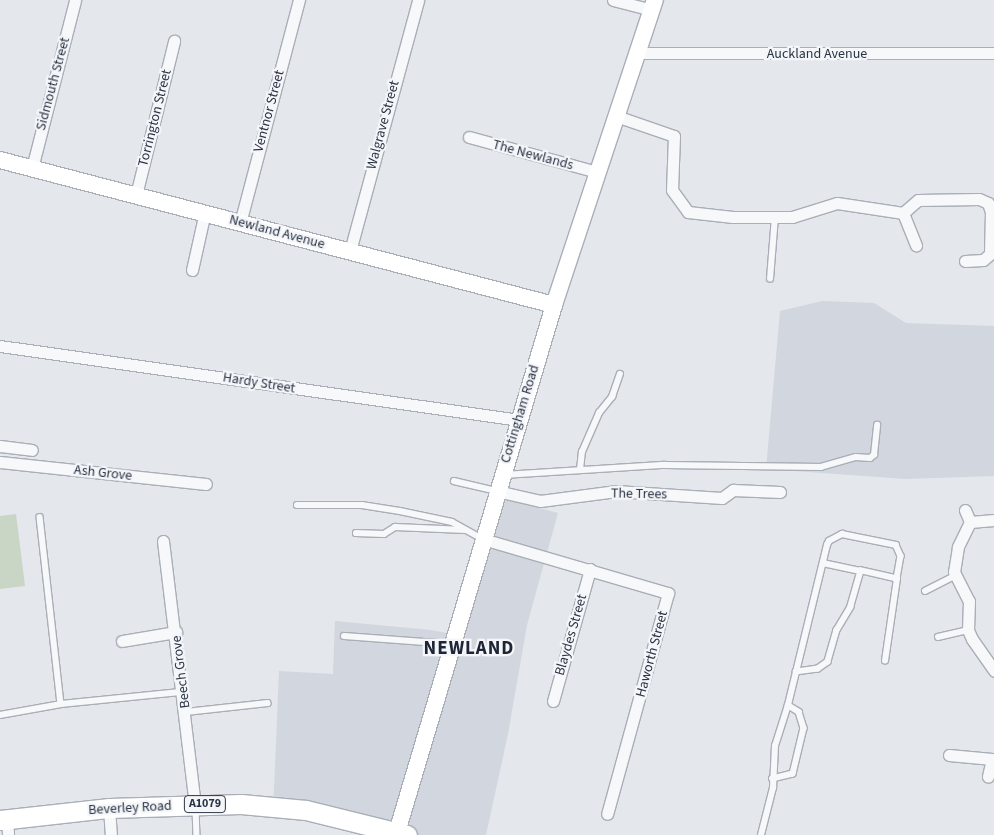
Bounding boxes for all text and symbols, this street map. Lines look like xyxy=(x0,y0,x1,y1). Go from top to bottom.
street label: Sidmouth Street xyxy=(32,36,74,132)
street label: Auckland Avenue xyxy=(767,46,867,62)
street label: Torrington Street xyxy=(135,68,175,168)
street label: Ventnor Street xyxy=(250,68,288,154)
street label: Walgrave Street xyxy=(363,79,403,171)
street label: The Newlands xyxy=(491,136,575,174)
street label: Newland Avenue xyxy=(227,211,327,253)
street label: Cottingham Road xyxy=(497,363,543,465)
street label: Hardy Street xyxy=(222,369,296,397)
street label: Ash Grove xyxy=(73,462,133,484)
street label: The Trees xyxy=(611,485,667,503)
street label: Blaydes Street xyxy=(551,592,591,678)
street label: Haworth Street xyxy=(632,609,672,699)
street label: Beech Grove xyxy=(168,635,194,709)
district label: NEWLAND xyxy=(423,638,515,660)
road number: A1079 xyxy=(184,794,226,814)
street label: Beverley Road xyxy=(88,797,172,819)

